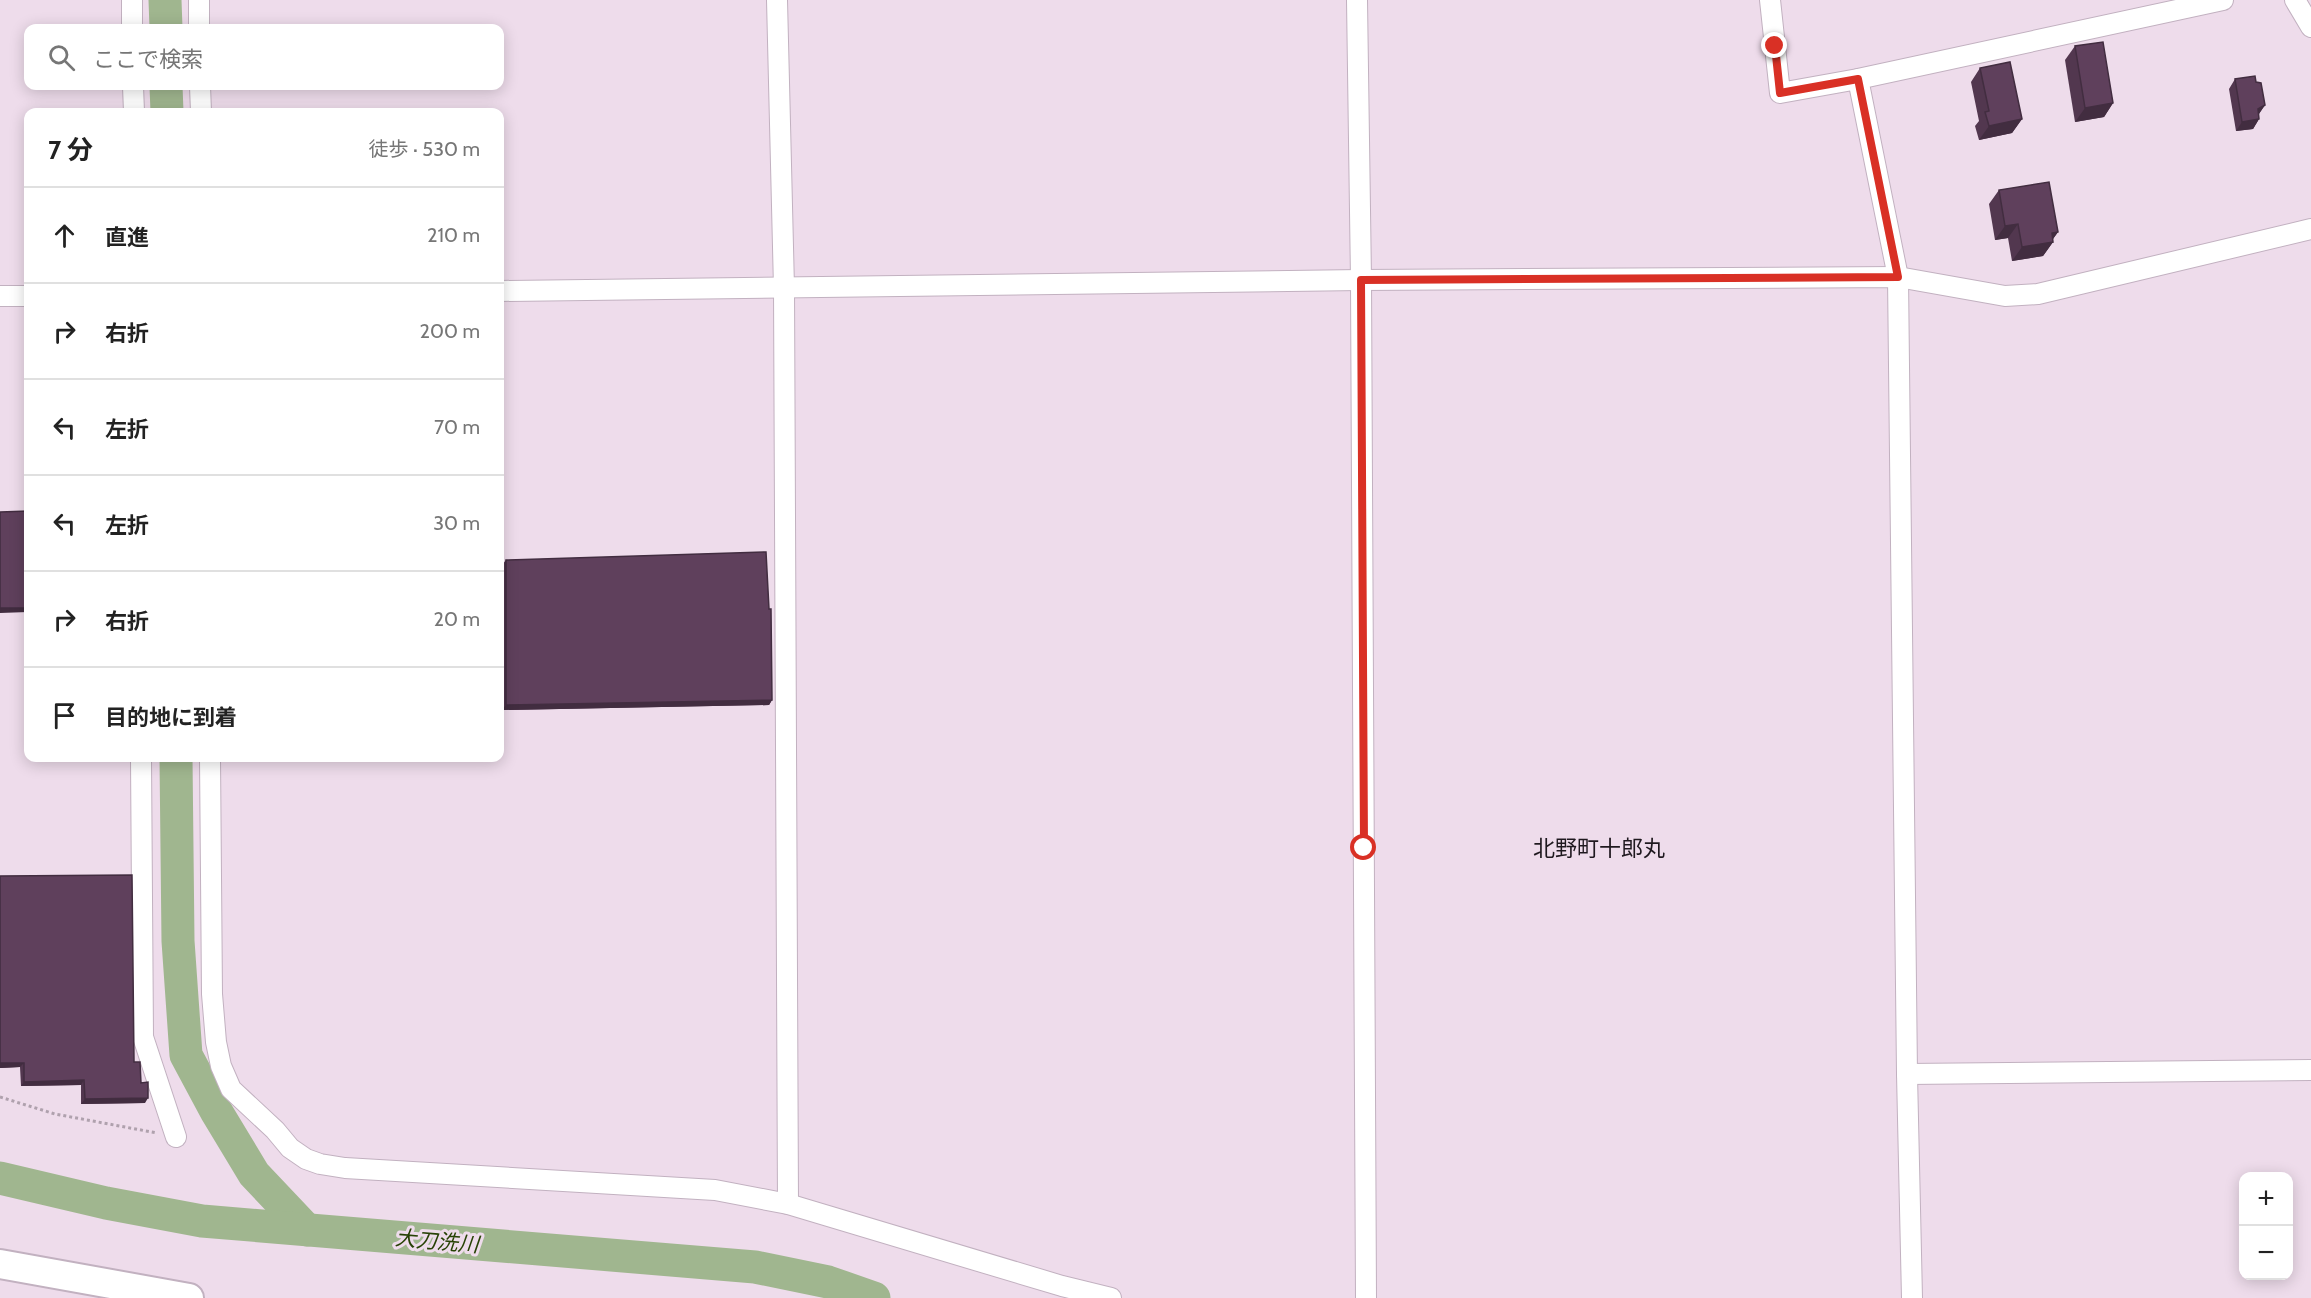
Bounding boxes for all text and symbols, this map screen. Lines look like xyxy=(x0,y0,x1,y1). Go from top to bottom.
search box xyxy=(24,24,504,90)
route end xyxy=(1761,32,1787,58)
icon: search xyxy=(45,41,78,74)
text: ここで検索 xyxy=(93,46,203,73)
text: 7 分 xyxy=(48,134,93,166)
text: 徒歩 · 530 m xyxy=(369,137,480,161)
icon: ahead xyxy=(48,219,81,252)
text: 210 m xyxy=(427,223,480,247)
text: 直進 xyxy=(105,224,149,251)
icon: right xyxy=(48,315,81,348)
text: 200 m xyxy=(420,319,480,343)
text: 右折 xyxy=(105,320,149,347)
icon: left xyxy=(48,411,81,444)
text: 70 m xyxy=(434,415,480,439)
text: 左折 xyxy=(105,416,149,443)
icon: left xyxy=(48,507,81,540)
text: 30 m xyxy=(433,511,480,535)
text: 左折 xyxy=(105,512,149,539)
icon: right xyxy=(48,603,81,636)
text: 20 m xyxy=(434,607,480,631)
text: 右折 xyxy=(105,608,149,635)
icon: arrive xyxy=(48,699,81,732)
text: 目的地に到着 xyxy=(105,704,237,731)
route start xyxy=(1350,834,1376,860)
district label: 北野町十郎丸 xyxy=(1533,835,1665,862)
map controls xyxy=(2239,1172,2293,1280)
button: + xyxy=(2239,1172,2293,1226)
water label: 大刀洗川 xyxy=(394,1225,482,1257)
button: − xyxy=(2239,1226,2293,1280)

